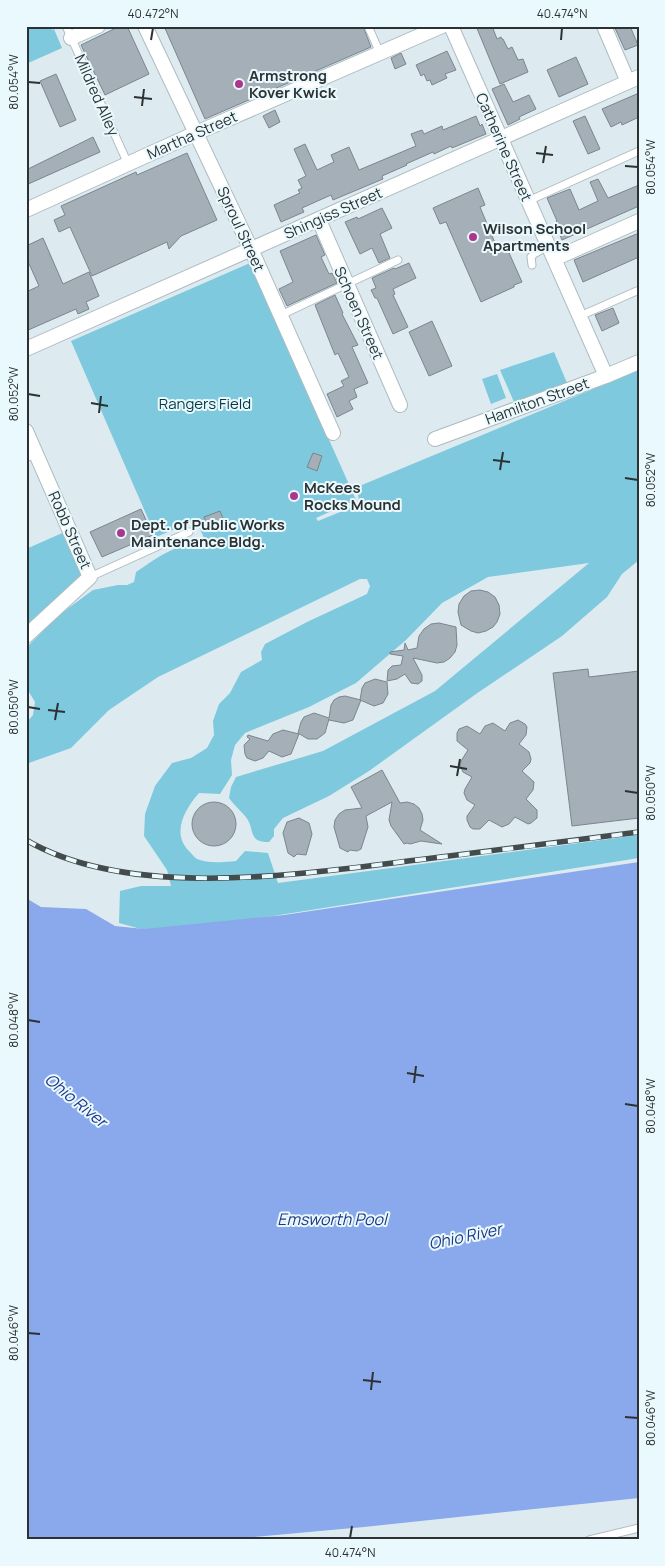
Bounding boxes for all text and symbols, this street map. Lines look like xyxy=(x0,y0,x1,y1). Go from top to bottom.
text: 40.472°N xyxy=(128,5,179,22)
text: 40.474°N xyxy=(537,5,587,22)
street label: Mildred Alley xyxy=(70,51,124,139)
text: 80.054°W xyxy=(5,54,22,110)
place label: Armstrong Kover Kwick xyxy=(249,65,337,103)
marker: Armstrong Kover Kwick xyxy=(233,78,245,90)
street label: Catherine Street xyxy=(471,90,537,204)
street label: Martha Street xyxy=(144,106,240,164)
text: 80.054°W xyxy=(642,139,659,195)
street label: Shingiss Street xyxy=(280,182,386,244)
street label: Sproul Street xyxy=(212,183,270,275)
place label: Wilson School Apartments xyxy=(483,218,586,256)
marker: Wilson School Apartments xyxy=(467,231,479,243)
street label: Schoen Street xyxy=(329,263,389,363)
text: 80.052°W xyxy=(5,366,22,421)
street label: Hamilton Street xyxy=(482,373,592,429)
park label: Rangers Field xyxy=(159,393,251,414)
text: 80.052°W xyxy=(642,452,659,507)
place label: McKees Rocks Mound xyxy=(304,477,401,515)
street label: Robb Street xyxy=(43,488,97,572)
marker: McKees Rocks Mound xyxy=(288,490,300,502)
place label: Dept. of Public Works Maintenance Bldg. xyxy=(131,514,285,552)
marker: Dept. of Public Works Maintenance Bldg. xyxy=(115,527,127,539)
text: 80.050°W xyxy=(5,678,22,735)
text: 80.050°W xyxy=(642,764,659,821)
text: 80.048°W xyxy=(5,992,22,1048)
water label: Ohio River xyxy=(40,1068,114,1133)
text: 80.048°W xyxy=(642,1078,659,1134)
water label: Emsworth Pool xyxy=(277,1208,389,1230)
water label: Ohio River xyxy=(426,1217,506,1254)
text: 80.046°W xyxy=(5,1304,22,1361)
text: 80.046°W xyxy=(642,1389,659,1446)
text: 40.474°N xyxy=(325,1544,375,1561)

